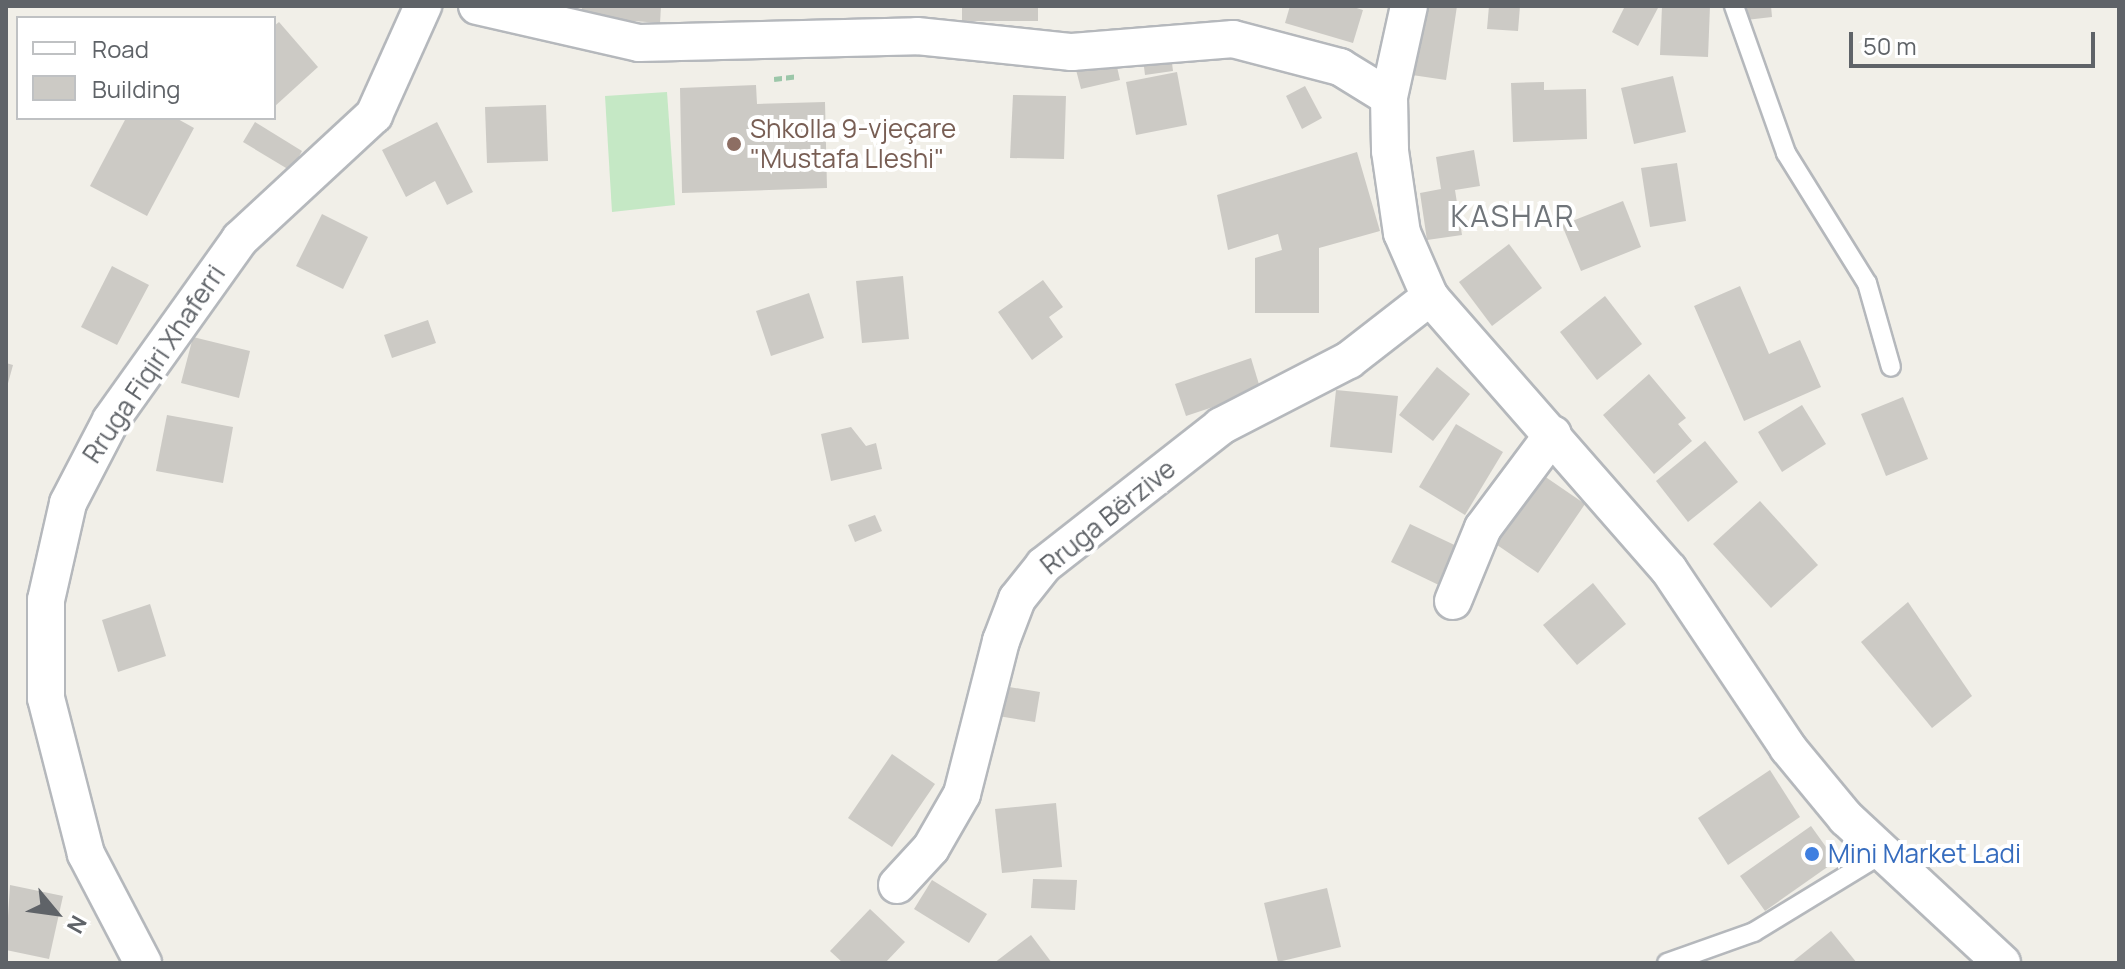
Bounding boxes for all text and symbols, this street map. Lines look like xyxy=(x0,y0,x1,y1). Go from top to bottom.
legend xyxy=(16,16,276,120)
scale bar xyxy=(1853,16,2099,66)
text: 50 m xyxy=(1863,29,1917,62)
text: Road xyxy=(92,32,149,65)
text: Building xyxy=(92,72,180,105)
place label: Shkolla 9-vjeçare "Mustafa Lleshi" xyxy=(750,113,956,174)
marker: Shkolla 9-vjeçare "Mustafa Lleshi" xyxy=(725,135,743,153)
district label: KASHAR xyxy=(1450,198,1576,234)
street label: Rruga Fiqiri Xhaferri xyxy=(76,259,232,469)
street label: Rruga Bërzive xyxy=(1034,453,1182,581)
place label: Mini Market Ladi xyxy=(1828,838,2021,870)
marker: Mini Market Ladi xyxy=(1803,845,1821,863)
north arrow xyxy=(16,873,96,953)
text: N xyxy=(60,910,94,939)

